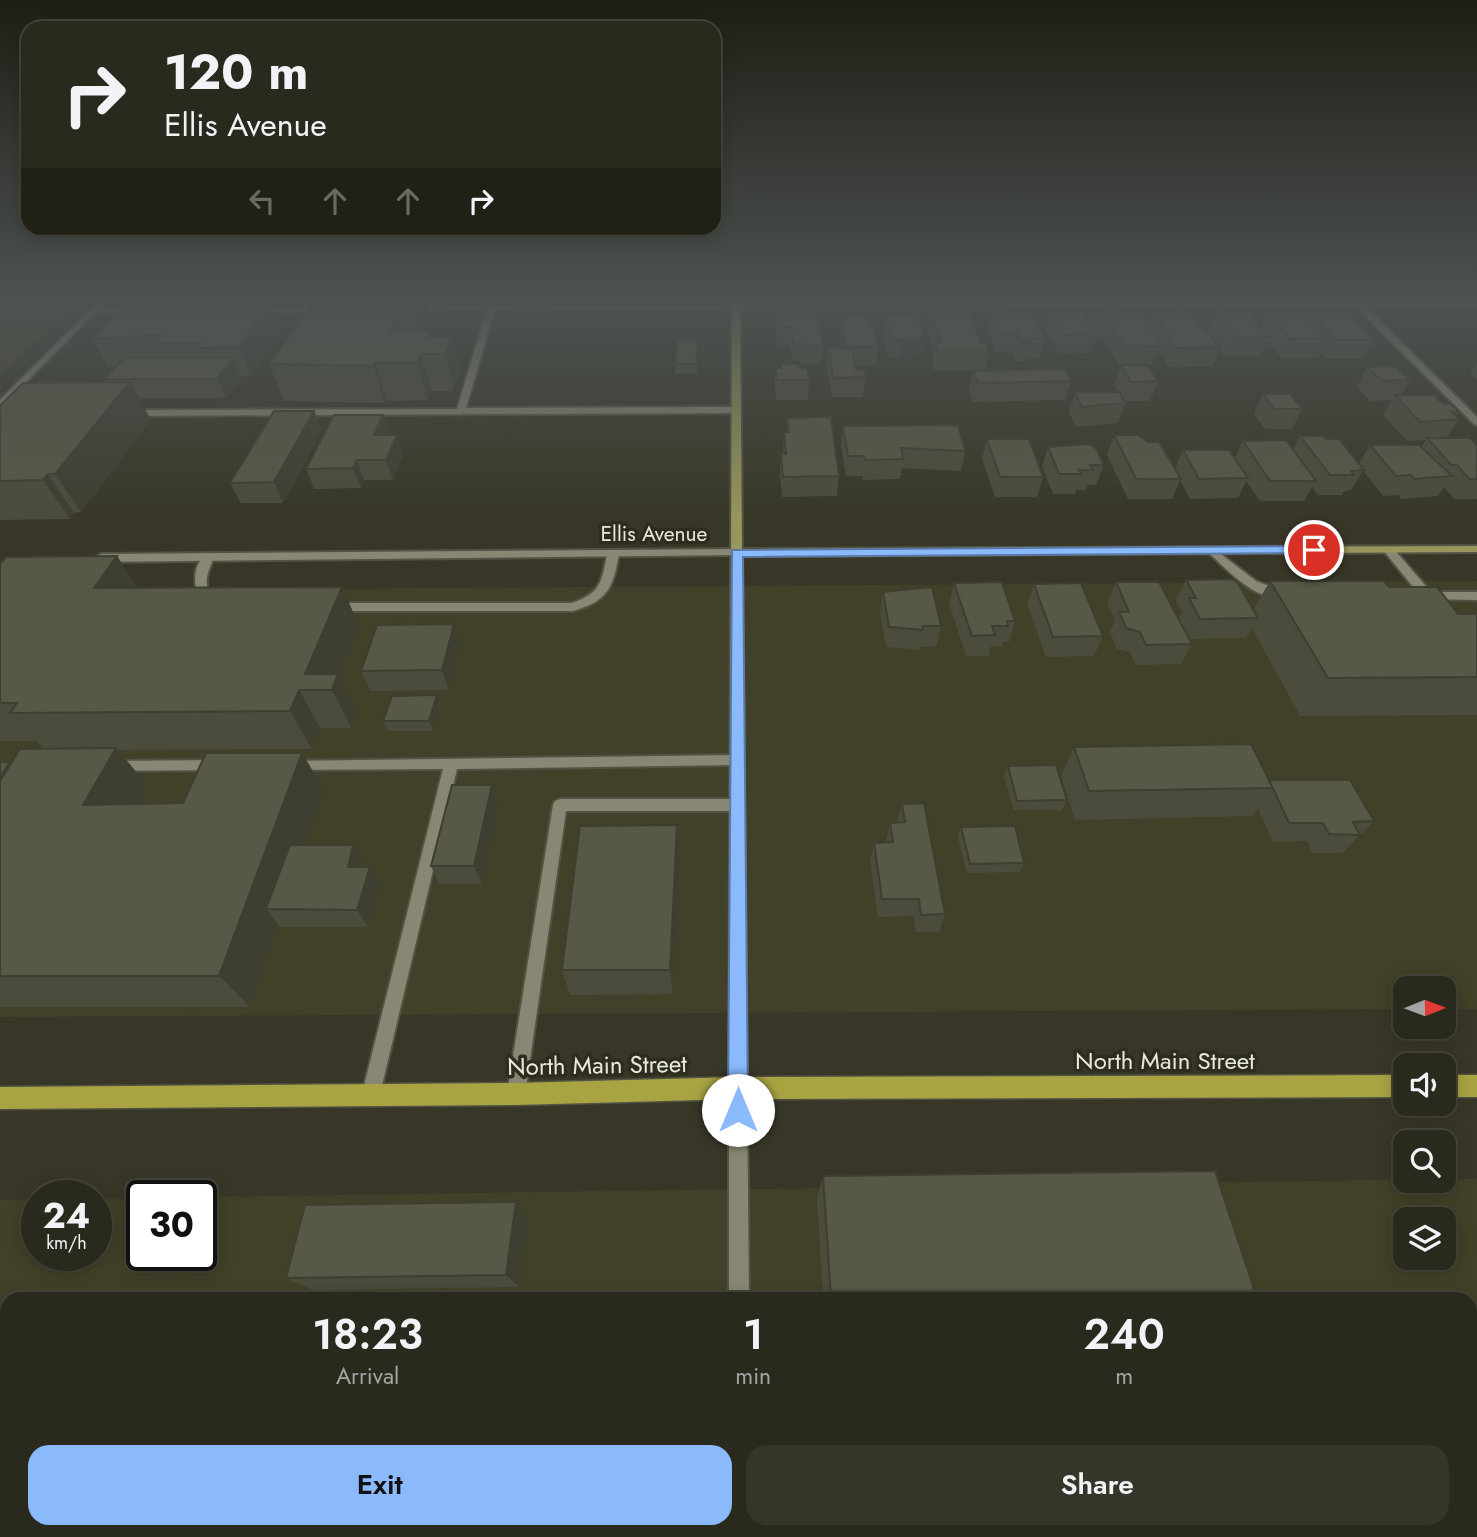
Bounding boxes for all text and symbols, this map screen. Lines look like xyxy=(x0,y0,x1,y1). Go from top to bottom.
text: 120 m xyxy=(164,37,308,107)
icon: right xyxy=(49,49,140,140)
text: Ellis Avenue xyxy=(164,102,327,148)
icon: left xyxy=(243,182,281,220)
icon: ahead xyxy=(316,182,354,220)
icon: ahead xyxy=(389,182,427,220)
icon: right xyxy=(462,182,500,220)
street label: Ellis Avenue xyxy=(601,519,708,549)
pin xyxy=(1284,520,1344,580)
icon: arrive xyxy=(1295,531,1333,569)
north arrow xyxy=(1393,976,1456,1040)
map controls xyxy=(1393,976,1456,1270)
street label: North Main Street xyxy=(1075,1043,1255,1078)
street label: North Main Street xyxy=(507,1046,687,1084)
button: sound xyxy=(1393,1053,1456,1116)
position arrow xyxy=(701,1073,775,1147)
button: search xyxy=(1393,1130,1456,1193)
speed limit sign: 30 xyxy=(126,1180,217,1271)
text: 24 xyxy=(43,1191,90,1241)
button: layers xyxy=(1393,1207,1456,1270)
text: km/h xyxy=(46,1230,87,1256)
text: 18:23 xyxy=(312,1304,423,1365)
text: 1 xyxy=(743,1304,764,1365)
text: 240 xyxy=(1083,1304,1165,1365)
text: Arrival xyxy=(336,1359,399,1393)
text: min xyxy=(735,1359,771,1393)
text: m xyxy=(1115,1359,1133,1393)
button: Exit xyxy=(28,1445,732,1525)
button: Share xyxy=(746,1445,1449,1525)

